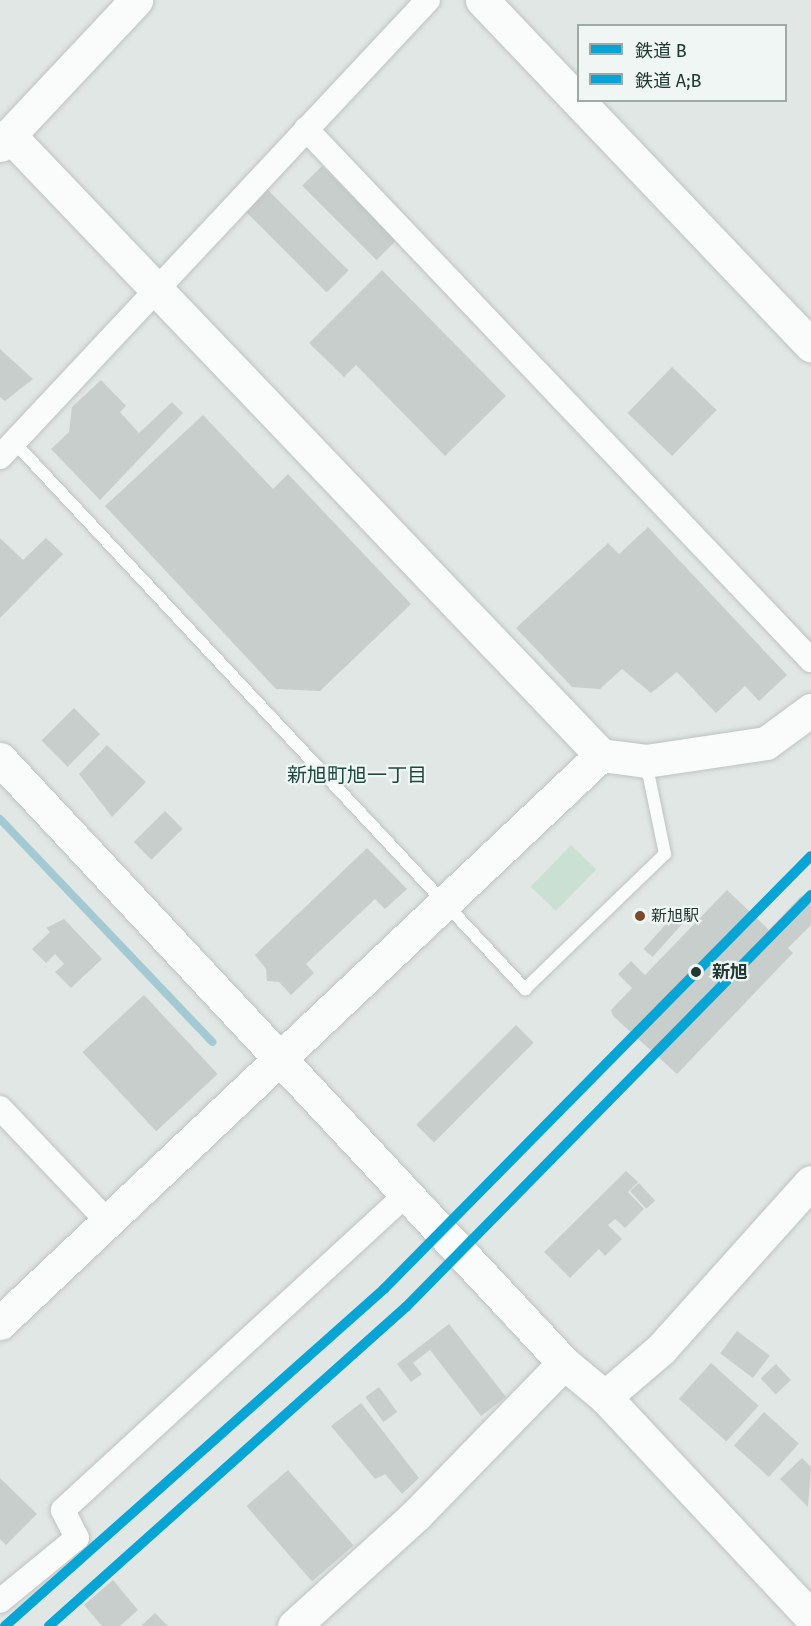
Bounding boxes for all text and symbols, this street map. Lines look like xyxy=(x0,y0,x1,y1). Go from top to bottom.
legend xyxy=(577,24,787,102)
text: 鉄道 B xyxy=(635,40,687,62)
text: 鉄道 A;B xyxy=(635,70,701,92)
district label: 新旭町旭一丁目 xyxy=(287,763,427,787)
place label: 新旭駅 xyxy=(651,906,699,926)
marker: 新旭駅 xyxy=(634,910,646,922)
marker: 新旭 xyxy=(685,961,707,983)
place label: 新旭 xyxy=(712,961,748,983)

